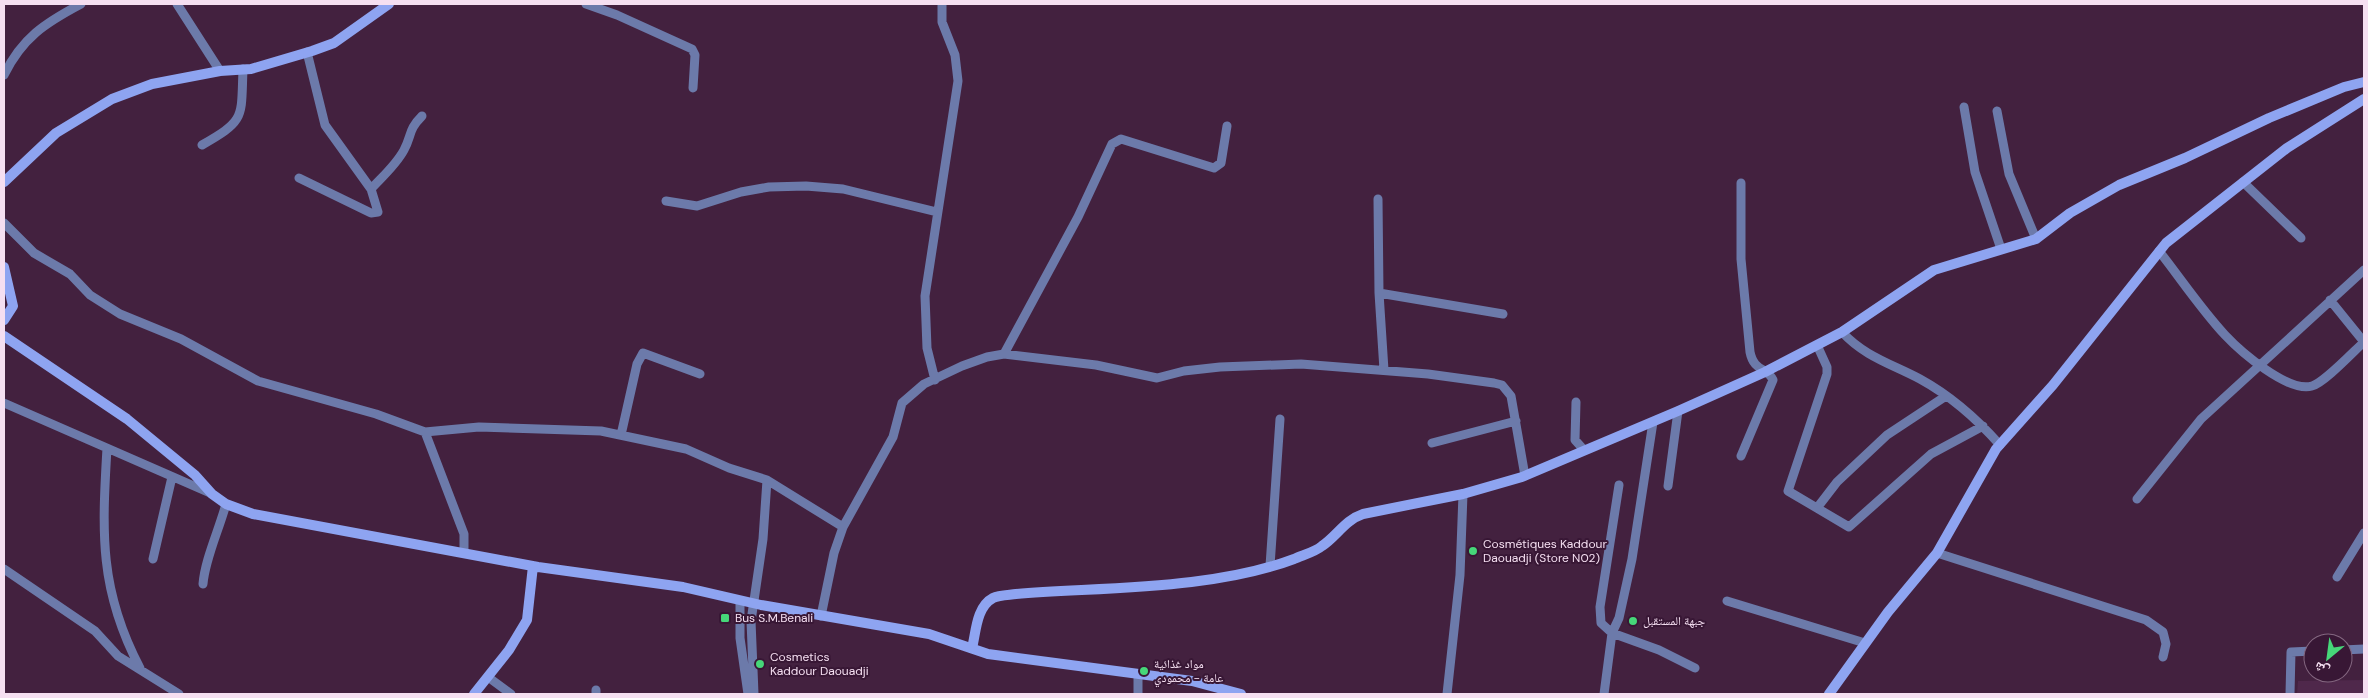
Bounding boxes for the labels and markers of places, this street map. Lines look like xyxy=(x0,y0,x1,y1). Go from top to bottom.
place label: Cosmétiques Kaddour Daouadji (Store N02) xyxy=(1483,536,1607,566)
marker: Cosmétiques Kaddour Daouadji (Store N02) xyxy=(1467,545,1479,557)
place label: Bus S.M.Benali xyxy=(735,610,813,626)
marker: Bus S.M.Benali xyxy=(719,612,731,624)
place label: جبهة المستقبل xyxy=(1643,613,1706,629)
marker: جبهة المستقبل xyxy=(1627,615,1639,627)
place label: Cosmetics Kaddour Daouadji xyxy=(770,649,869,679)
place label: مواد غذائية عامة - محمودي xyxy=(1154,656,1223,688)
marker: Cosmetics Kaddour Daouadji xyxy=(754,658,766,670)
marker: مواد غذائية عامة - محمودي xyxy=(1138,665,1150,677)

